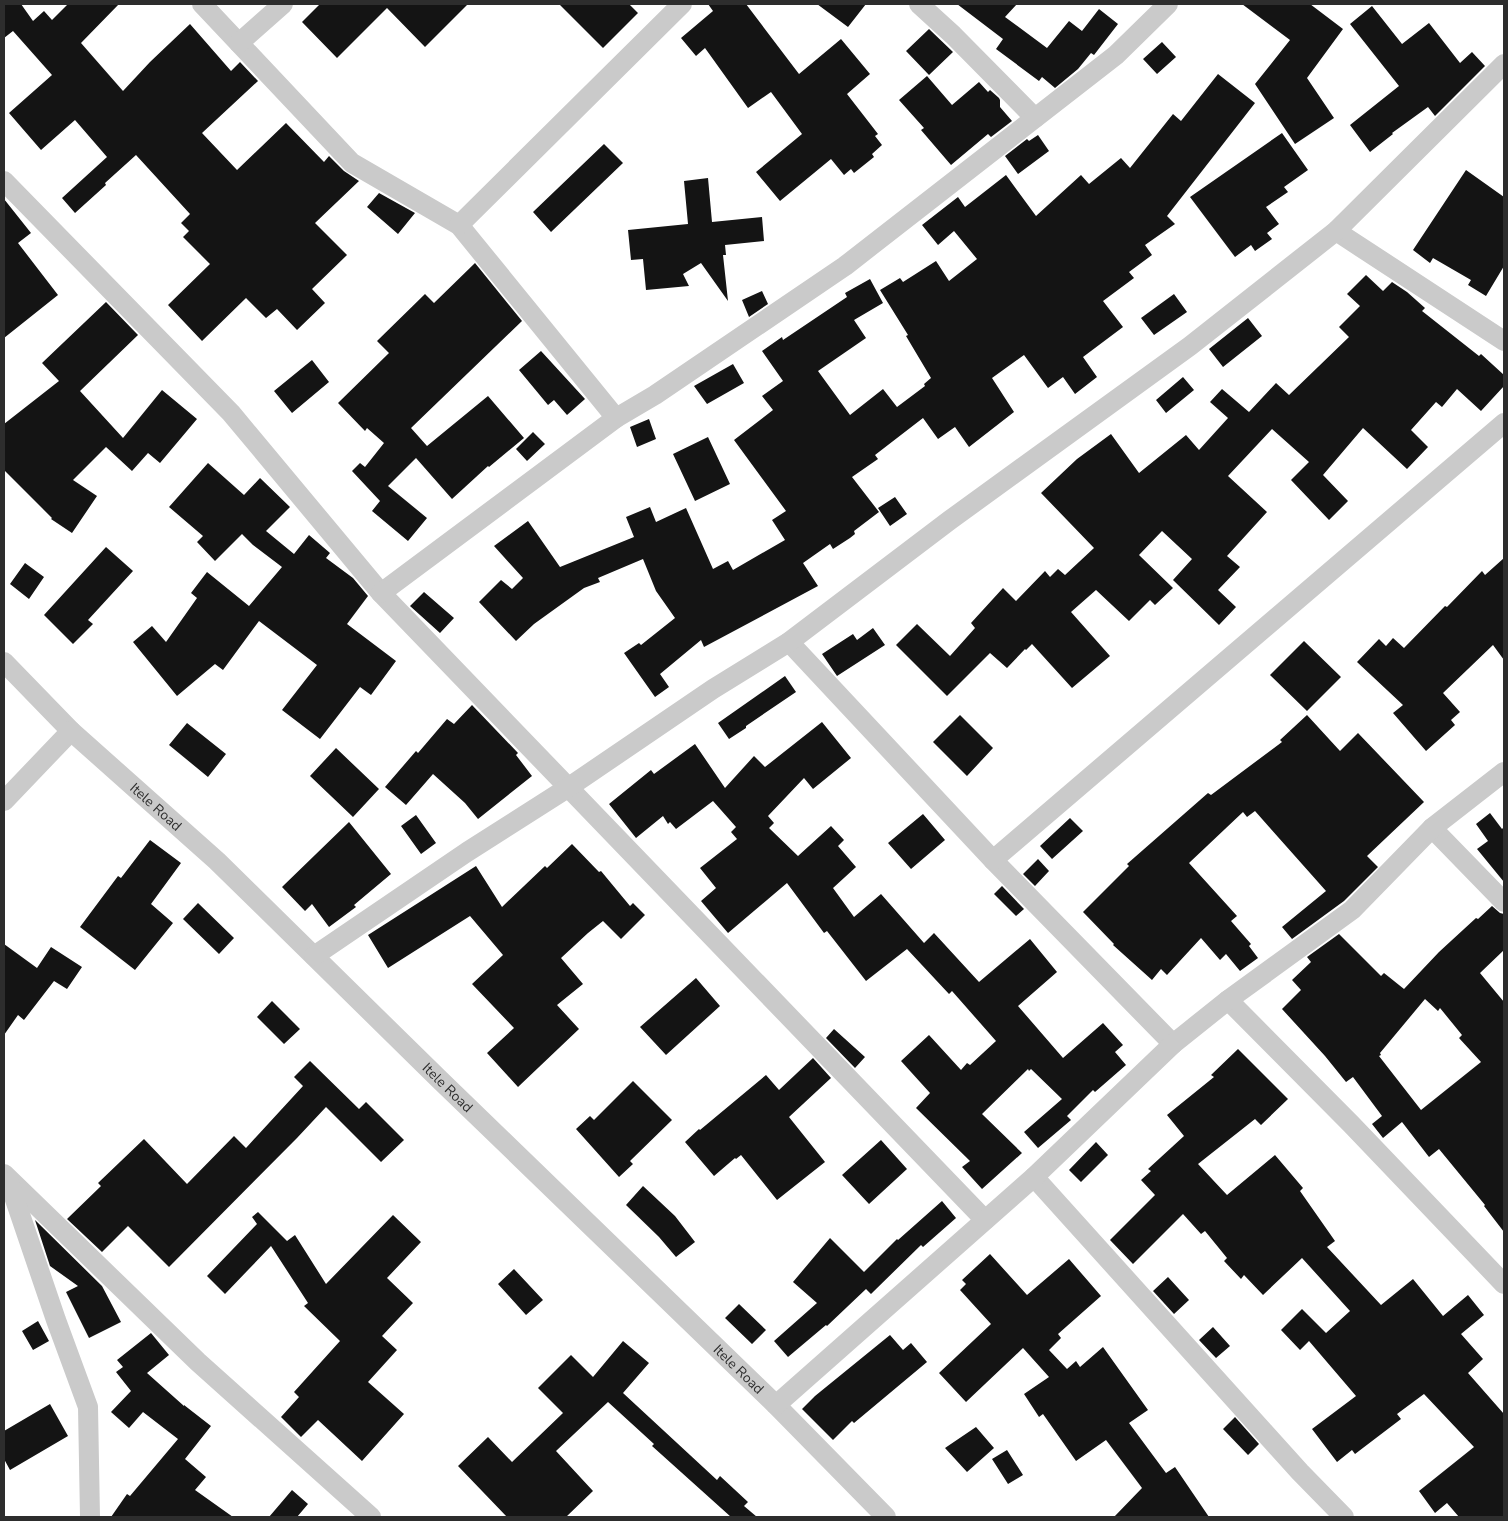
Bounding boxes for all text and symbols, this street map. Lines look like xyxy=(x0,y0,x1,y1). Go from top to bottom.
street label: Itele Road xyxy=(126,779,186,835)
street label: Itele Road xyxy=(418,1059,477,1117)
street label: Itele Road xyxy=(709,1340,768,1398)

